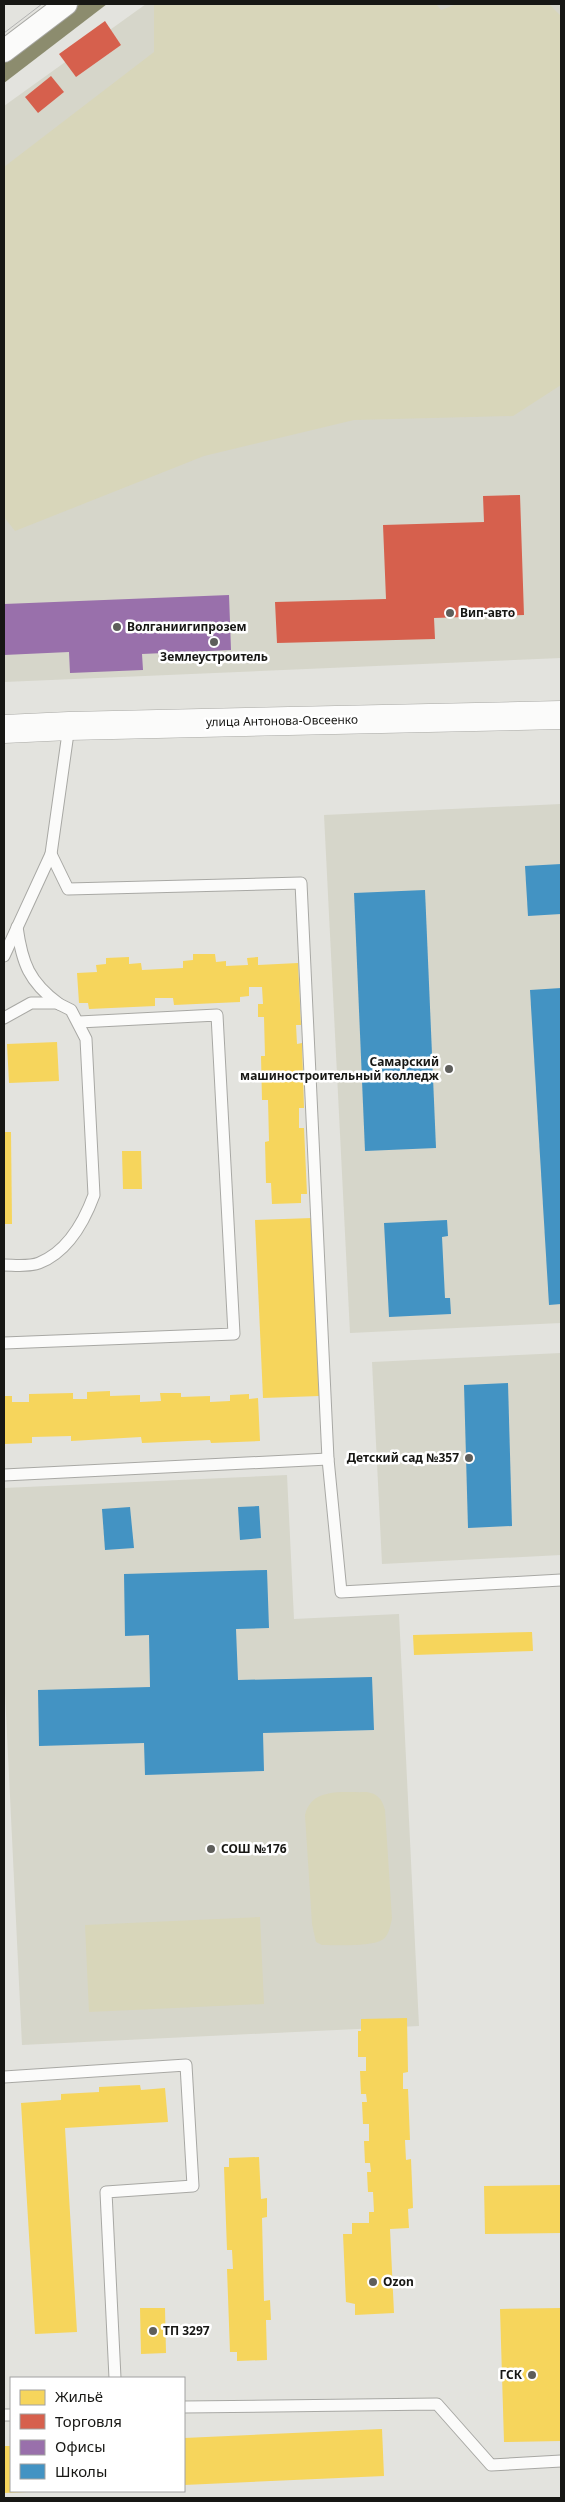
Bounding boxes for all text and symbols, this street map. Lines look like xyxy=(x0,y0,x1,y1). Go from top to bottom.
place label: Вип-авто xyxy=(460,604,515,621)
marker: Вип-авто xyxy=(444,607,456,619)
place label: Волганиигипрозем xyxy=(127,618,247,635)
marker: Волганиигипрозем xyxy=(111,621,123,633)
marker: Землеустроитель xyxy=(208,636,220,648)
place label: Землеустроитель xyxy=(160,648,268,665)
street label: улица Антонова-Овсеенко xyxy=(206,711,358,730)
place label: Самарский машиностроительный колледж xyxy=(240,1053,440,1084)
marker: Самарский машиностроительный колледж xyxy=(443,1063,455,1075)
place label: Детский сад №357 xyxy=(347,1449,459,1466)
marker: Детский сад №357 xyxy=(463,1452,475,1464)
place label: СОШ №176 xyxy=(221,1840,287,1857)
marker: СОШ №176 xyxy=(205,1843,217,1855)
place label: Ozon xyxy=(383,2273,414,2290)
marker: Ozon xyxy=(367,2276,379,2288)
place label: ТП 3297 xyxy=(163,2322,210,2339)
marker: ТП 3297 xyxy=(147,2325,159,2337)
place label: ГСК xyxy=(499,2366,523,2383)
marker: ГСК xyxy=(526,2369,538,2381)
legend xyxy=(10,2377,185,2492)
text: Жильё xyxy=(55,2386,103,2406)
text: Торговля xyxy=(55,2411,122,2431)
text: Офисы xyxy=(55,2436,106,2456)
text: Школы xyxy=(55,2461,107,2481)

